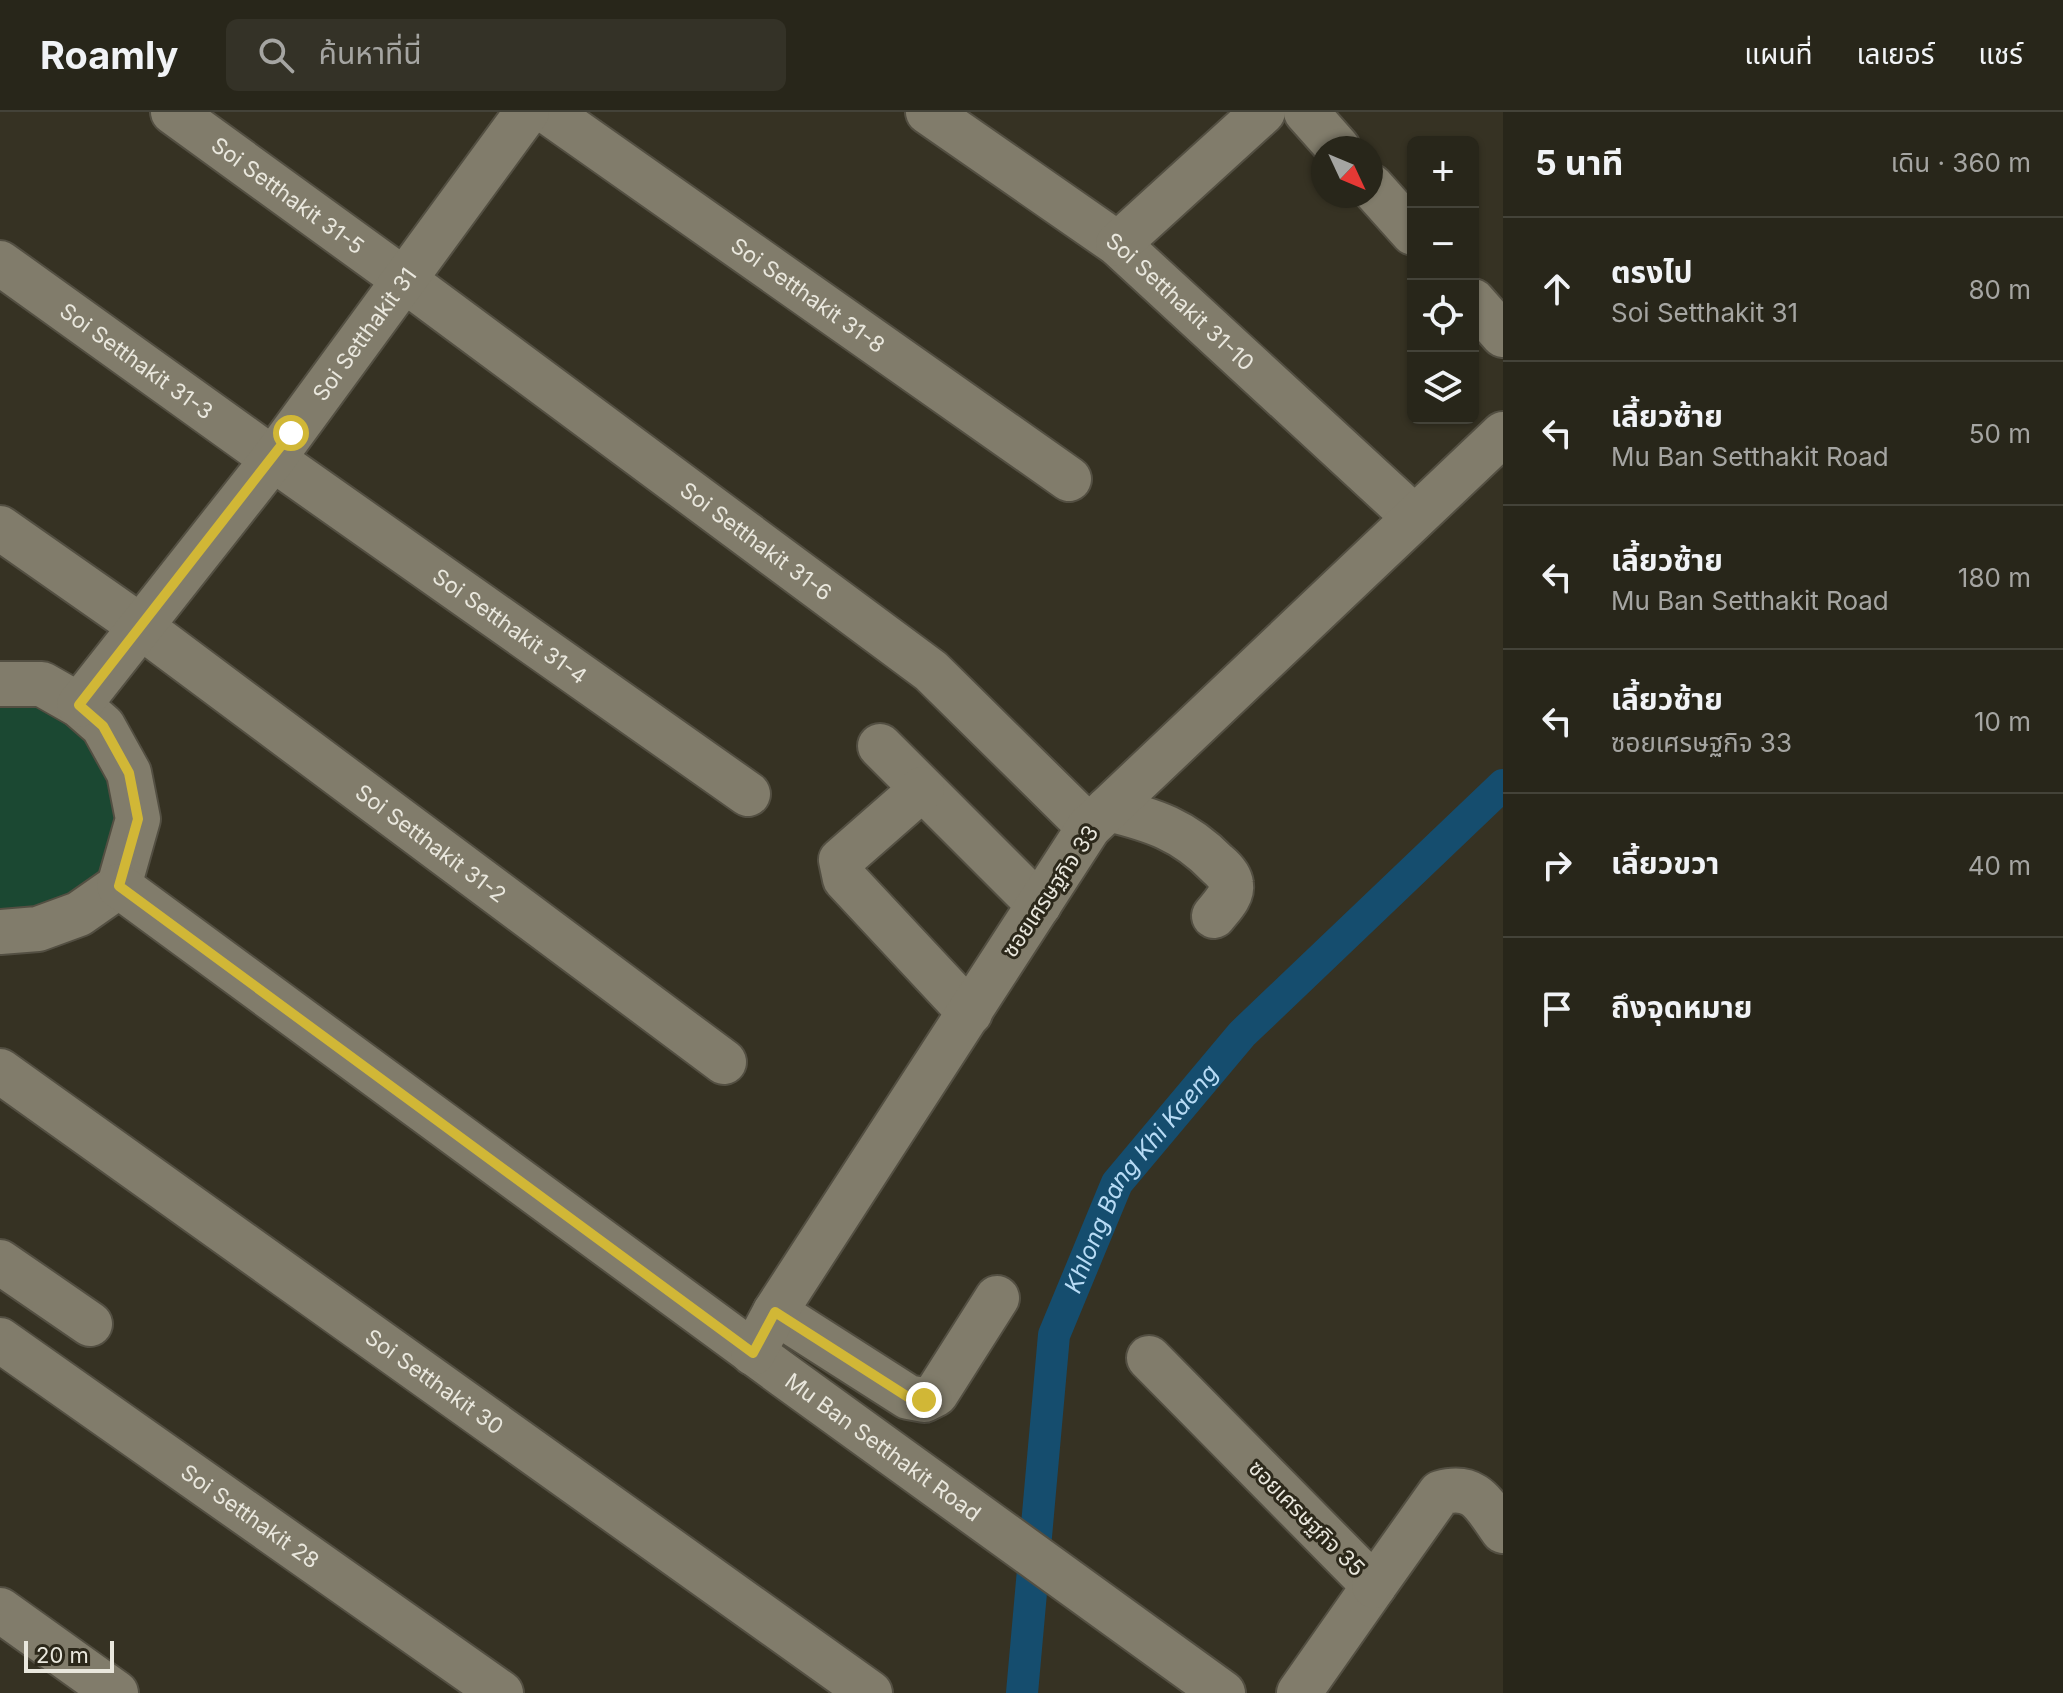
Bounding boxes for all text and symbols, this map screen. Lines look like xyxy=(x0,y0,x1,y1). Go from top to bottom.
search box xyxy=(226,19,786,91)
text: Roamly xyxy=(40,32,178,78)
icon: search xyxy=(254,33,298,77)
text: ค้นหาที่นี่ xyxy=(318,35,422,71)
text: แผนที่ xyxy=(1744,37,1813,71)
text: เลเยอร์ xyxy=(1857,37,1934,71)
text: แชร์ xyxy=(1978,37,2023,71)
street label: Soi Setthakit 31-5 xyxy=(207,131,369,259)
north arrow xyxy=(1311,136,1383,208)
map controls xyxy=(1407,136,1479,424)
button: + xyxy=(1407,136,1479,208)
text: 5 นาที xyxy=(1535,142,1623,183)
text: เดิน · 360 m xyxy=(1891,147,2031,178)
button: − xyxy=(1407,208,1479,280)
street label: Soi Setthakit 31-10 xyxy=(1102,227,1259,376)
street label: Soi Setthakit 31-8 xyxy=(726,232,890,358)
text: ตรงไป xyxy=(1611,254,1693,290)
street label: Soi Setthakit 31 xyxy=(307,263,422,406)
icon: ahead xyxy=(1535,267,1579,311)
text: 80 m xyxy=(1968,274,2031,305)
button: locate xyxy=(1407,280,1479,352)
street label: Soi Setthakit 31-3 xyxy=(55,297,218,425)
text: Soi Setthakit 31 xyxy=(1611,297,1798,328)
button: layers xyxy=(1407,352,1479,424)
text: เลี้ยวซ้าย xyxy=(1611,398,1723,434)
icon: left xyxy=(1535,411,1579,455)
route start xyxy=(273,415,309,451)
text: 50 m xyxy=(1969,418,2031,449)
text: Mu Ban Setthakit Road xyxy=(1611,441,1889,472)
street label: Soi Setthakit 31-6 xyxy=(675,476,837,606)
text: เลี้ยวซ้าย xyxy=(1611,542,1723,578)
icon: left xyxy=(1535,555,1579,599)
text: 180 m xyxy=(1958,562,2031,593)
street label: Soi Setthakit 31-4 xyxy=(428,563,592,689)
text: Mu Ban Setthakit Road xyxy=(1611,585,1889,616)
text: เลี้ยวซ้าย xyxy=(1611,681,1723,717)
icon: left xyxy=(1535,699,1579,743)
text: 10 m xyxy=(1974,706,2031,737)
text: ซอยเศรษฐกิจ 33 xyxy=(1611,727,1792,758)
street label: Soi Setthakit 31-2 xyxy=(351,779,511,908)
street label: ซอยเศรษฐกิจ 33 xyxy=(996,820,1104,962)
icon: right xyxy=(1535,843,1579,887)
text: เลี้ยวขวา xyxy=(1611,845,1719,881)
text: 40 m xyxy=(1968,850,2031,881)
icon: arrive xyxy=(1535,987,1579,1031)
text: ถึงจุดหมาย xyxy=(1611,989,1752,1025)
water label: Khlong Bang Khi Kaeng xyxy=(1058,1058,1224,1297)
street label: Soi Setthakit 30 xyxy=(360,1323,508,1440)
street label: Mu Ban Setthakit Road xyxy=(780,1368,986,1526)
route end xyxy=(906,1382,942,1418)
street label: ซอยเศรษฐกิจ 35 xyxy=(1244,1455,1370,1581)
street label: Soi Setthakit 28 xyxy=(176,1459,324,1574)
scale bar xyxy=(24,1637,114,1673)
text: 20 m xyxy=(36,1642,89,1668)

